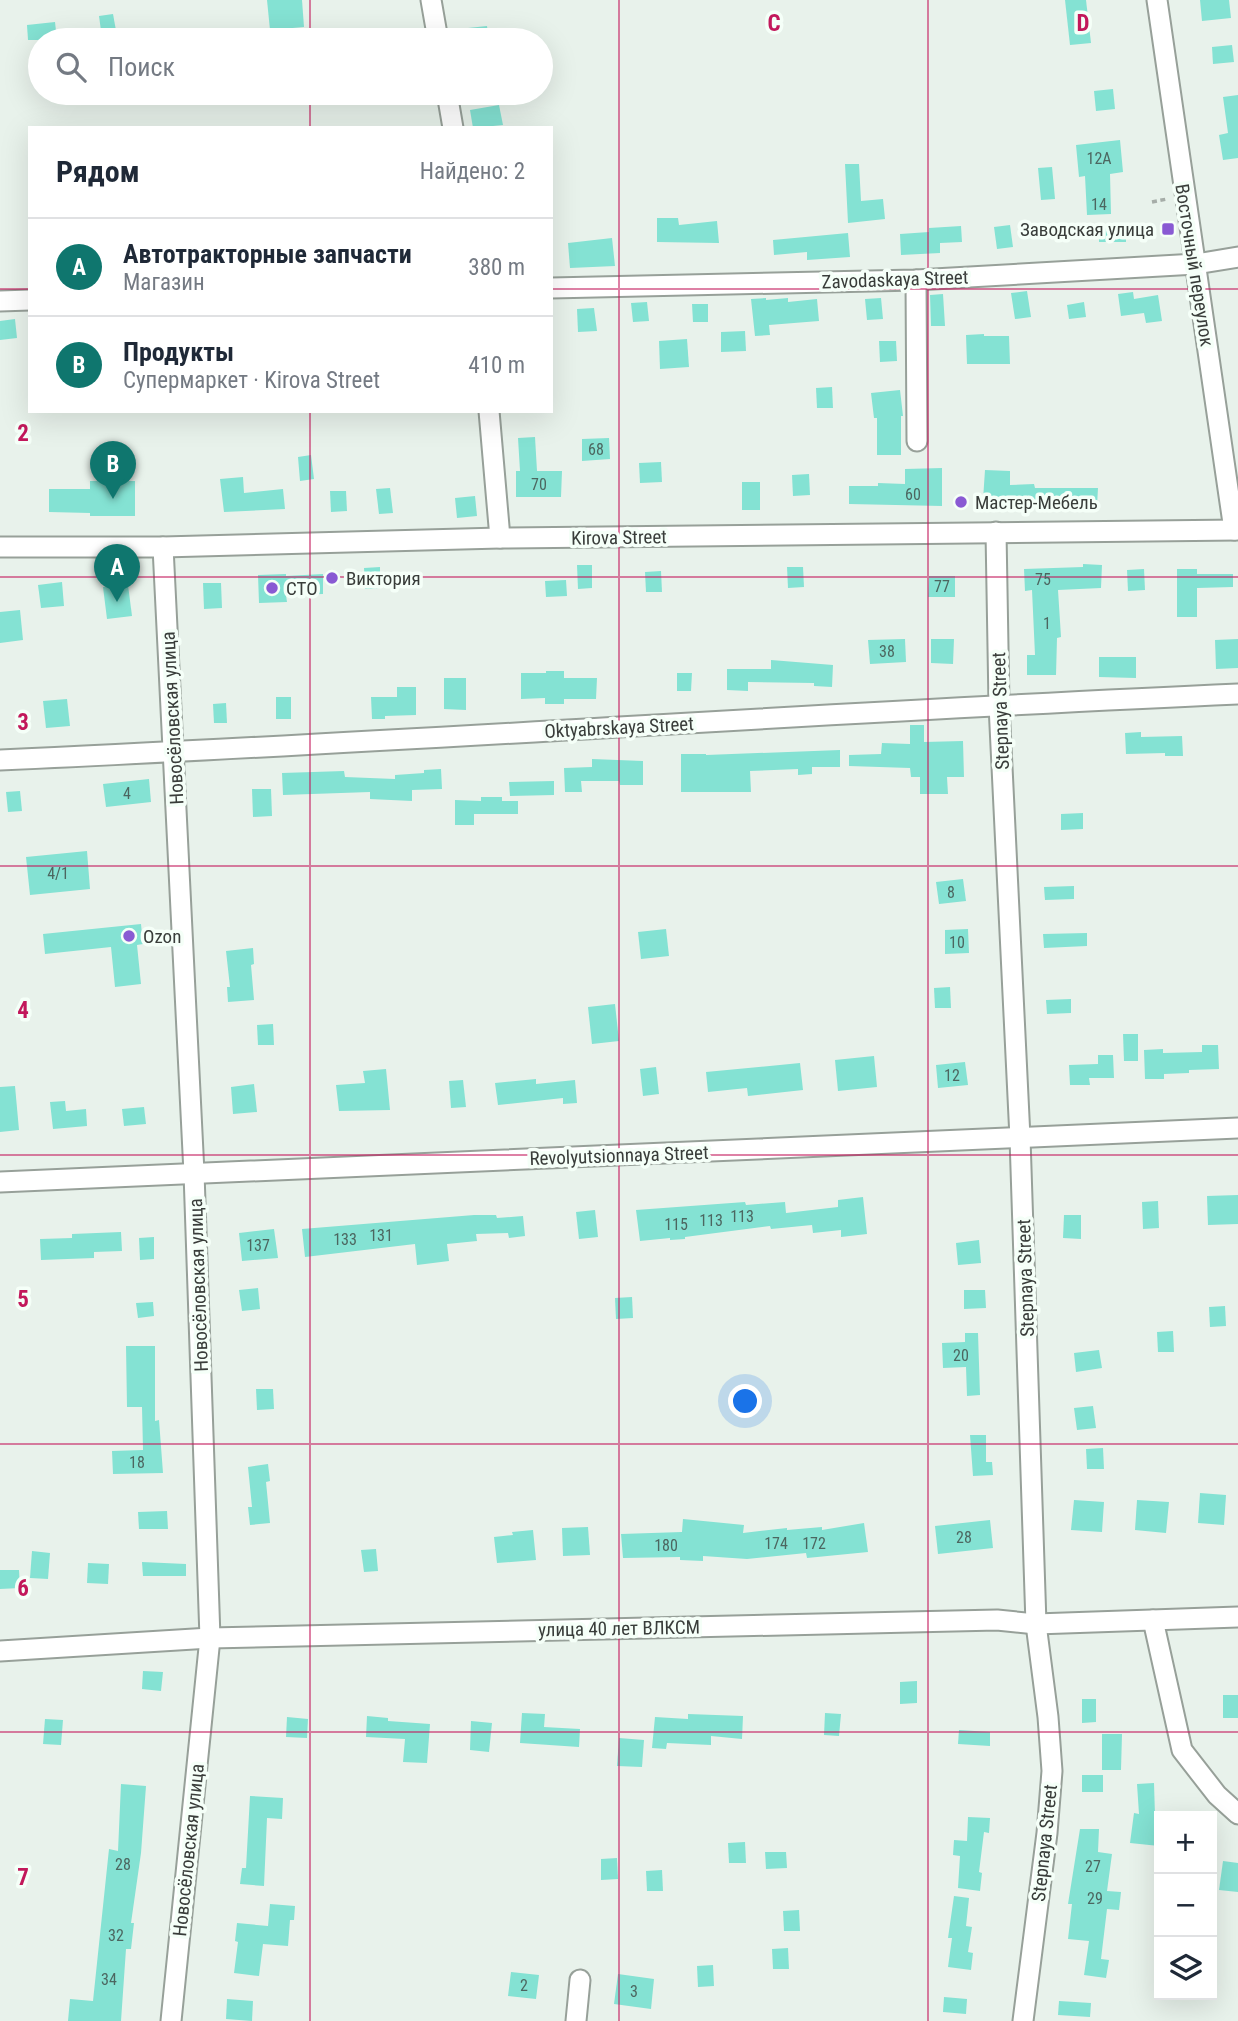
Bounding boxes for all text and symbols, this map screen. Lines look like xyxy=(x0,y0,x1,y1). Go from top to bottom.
text: C xyxy=(767,10,781,37)
text: D xyxy=(1077,10,1090,37)
search box xyxy=(28,28,553,105)
icon: search xyxy=(52,48,90,86)
text: Поиск xyxy=(108,52,175,82)
house number: 12А xyxy=(1086,149,1112,168)
text: Рядом xyxy=(56,154,140,189)
text: Найдено: 2 xyxy=(420,158,525,185)
street label: Восточный переулок xyxy=(1170,182,1219,348)
house number: 14 xyxy=(1091,195,1107,214)
place label: Заводская улица xyxy=(1020,218,1154,241)
marker: Заводская улица xyxy=(1160,221,1176,237)
text: Автотракторные запчасти xyxy=(123,239,412,269)
text: A xyxy=(72,254,86,281)
text: 380 m xyxy=(468,254,525,281)
street label: Zavodaskaya Street xyxy=(821,265,969,294)
text: Магазин xyxy=(123,269,205,296)
text: Продукты xyxy=(123,337,234,367)
text: B xyxy=(73,352,85,379)
text: 410 m xyxy=(468,352,525,379)
text: Супермаркет · Kirova Street xyxy=(123,367,380,394)
text: 2 xyxy=(17,420,29,447)
house number: 68 xyxy=(588,440,604,459)
pin: B xyxy=(90,441,136,499)
house number: 70 xyxy=(531,475,547,494)
house number: 60 xyxy=(905,485,921,504)
place label: Мастер-Мебель xyxy=(975,491,1098,514)
marker: Мастер-Мебель xyxy=(953,494,969,510)
street label: Kirova Street xyxy=(571,525,667,550)
pin: A xyxy=(94,544,140,602)
place label: Виктория xyxy=(346,567,421,590)
marker: Виктория xyxy=(324,570,340,586)
house number: 75 xyxy=(1035,570,1051,589)
place label: СТО xyxy=(286,577,318,600)
house number: 77 xyxy=(934,577,950,596)
marker: СТО xyxy=(264,580,280,596)
house number: 1 xyxy=(1043,614,1051,633)
street label: Новосёловская улица xyxy=(156,631,189,805)
house number: 38 xyxy=(879,642,895,661)
street label: Stepnaya Street xyxy=(987,652,1014,770)
text: 3 xyxy=(17,709,29,736)
street label: Oktyabrskaya Street xyxy=(544,712,694,743)
house number: 4 xyxy=(123,784,131,803)
house number: 4/1 xyxy=(47,864,69,883)
house number: 8 xyxy=(947,883,955,902)
place label: Ozon xyxy=(143,925,181,948)
marker: Ozon xyxy=(121,928,137,944)
house number: 10 xyxy=(949,933,965,952)
text: 4 xyxy=(17,997,29,1024)
house number: 12 xyxy=(944,1066,960,1085)
street label: Revolyutsionnaya Street xyxy=(529,1141,709,1170)
street label: Новосёловская улица xyxy=(184,1198,213,1372)
house number: 113 xyxy=(730,1207,754,1226)
house number: 113 xyxy=(699,1211,723,1230)
house number: 115 xyxy=(664,1215,688,1234)
street label: Stepnaya Street xyxy=(1012,1219,1039,1337)
house number: 131 xyxy=(369,1226,393,1245)
house number: 133 xyxy=(333,1230,357,1249)
house number: 137 xyxy=(246,1236,270,1255)
text: 5 xyxy=(17,1286,29,1313)
house number: 20 xyxy=(953,1346,969,1365)
your location xyxy=(728,1384,762,1418)
house number: 18 xyxy=(129,1453,145,1472)
house number: 28 xyxy=(956,1528,972,1547)
house number: 174 xyxy=(764,1534,788,1553)
house number: 172 xyxy=(802,1534,826,1553)
house number: 180 xyxy=(654,1536,678,1555)
text: 6 xyxy=(17,1575,29,1602)
street label: улица 40 лет ВЛКСМ xyxy=(538,1616,700,1641)
street label: Новосёловская улица xyxy=(168,1763,209,1937)
street label: Stepnaya Street xyxy=(1027,1783,1062,1903)
map controls xyxy=(1154,1811,1217,2000)
button: + xyxy=(1154,1811,1217,1874)
house number: 28 xyxy=(115,1855,131,1874)
house number: 27 xyxy=(1085,1857,1101,1876)
text: 7 xyxy=(17,1864,29,1891)
button: − xyxy=(1154,1874,1217,1937)
house number: 29 xyxy=(1087,1889,1103,1908)
house number: 32 xyxy=(108,1926,124,1945)
button: layers xyxy=(1154,1937,1217,2000)
house number: 34 xyxy=(101,1970,117,1989)
house number: 2 xyxy=(520,1976,528,1995)
house number: 3 xyxy=(630,1982,638,2001)

